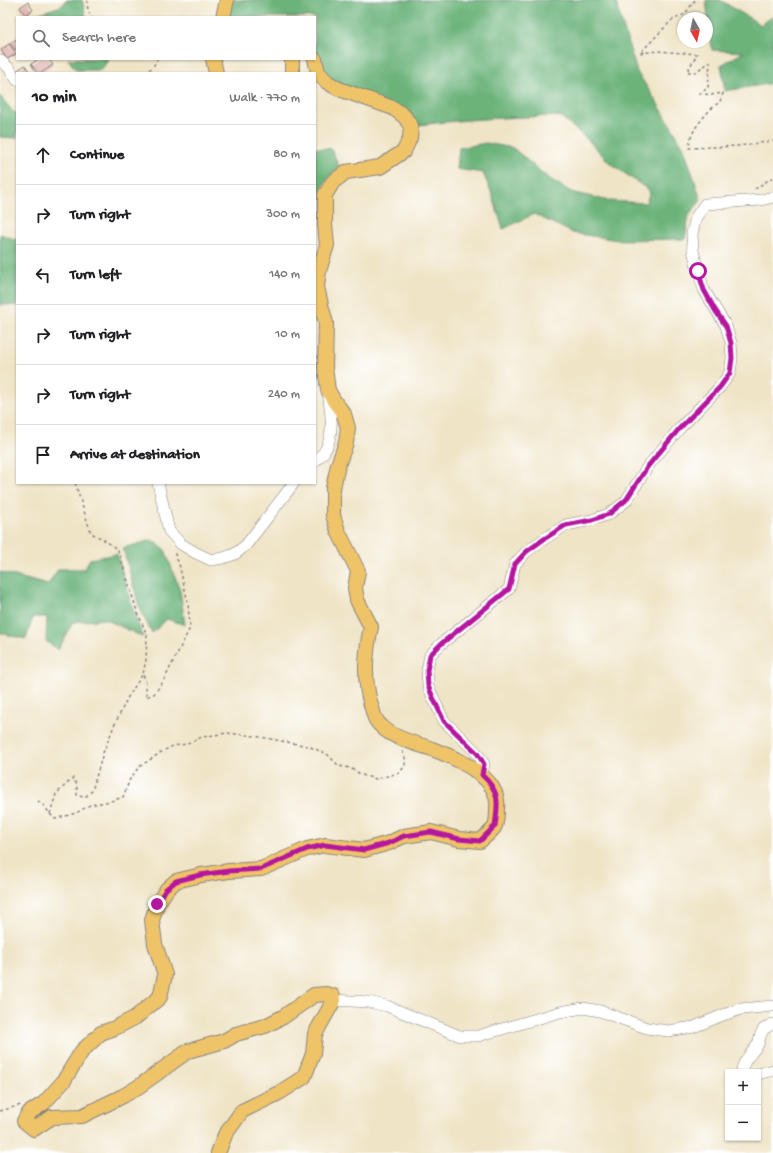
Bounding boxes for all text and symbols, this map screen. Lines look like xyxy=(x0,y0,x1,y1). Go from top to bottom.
north arrow xyxy=(677,12,713,48)
search box xyxy=(16,16,316,60)
icon: search xyxy=(30,27,52,49)
text: Search here xyxy=(62,29,136,47)
text: 10 min xyxy=(32,88,76,108)
text: Walk · 770 m xyxy=(230,91,300,106)
icon: ahead xyxy=(32,144,54,166)
text: Continue xyxy=(70,146,124,164)
text: 80 m xyxy=(273,147,300,162)
icon: right xyxy=(32,204,54,226)
text: Turn right xyxy=(70,206,130,224)
text: 300 m xyxy=(266,207,300,222)
route start xyxy=(689,262,707,280)
icon: left xyxy=(32,264,54,286)
text: Turn left xyxy=(70,266,121,284)
text: 140 m xyxy=(269,267,300,282)
icon: right xyxy=(32,324,54,346)
text: Turn right xyxy=(70,326,130,344)
text: 10 m xyxy=(275,327,300,342)
icon: right xyxy=(32,384,54,406)
text: Turn right xyxy=(70,386,130,404)
text: 240 m xyxy=(268,387,300,402)
icon: arrive xyxy=(32,444,54,466)
text: Arrive at destination xyxy=(70,446,200,464)
route end xyxy=(148,895,166,913)
map controls xyxy=(725,1069,761,1141)
button: + xyxy=(725,1069,761,1105)
button: − xyxy=(725,1105,761,1141)

